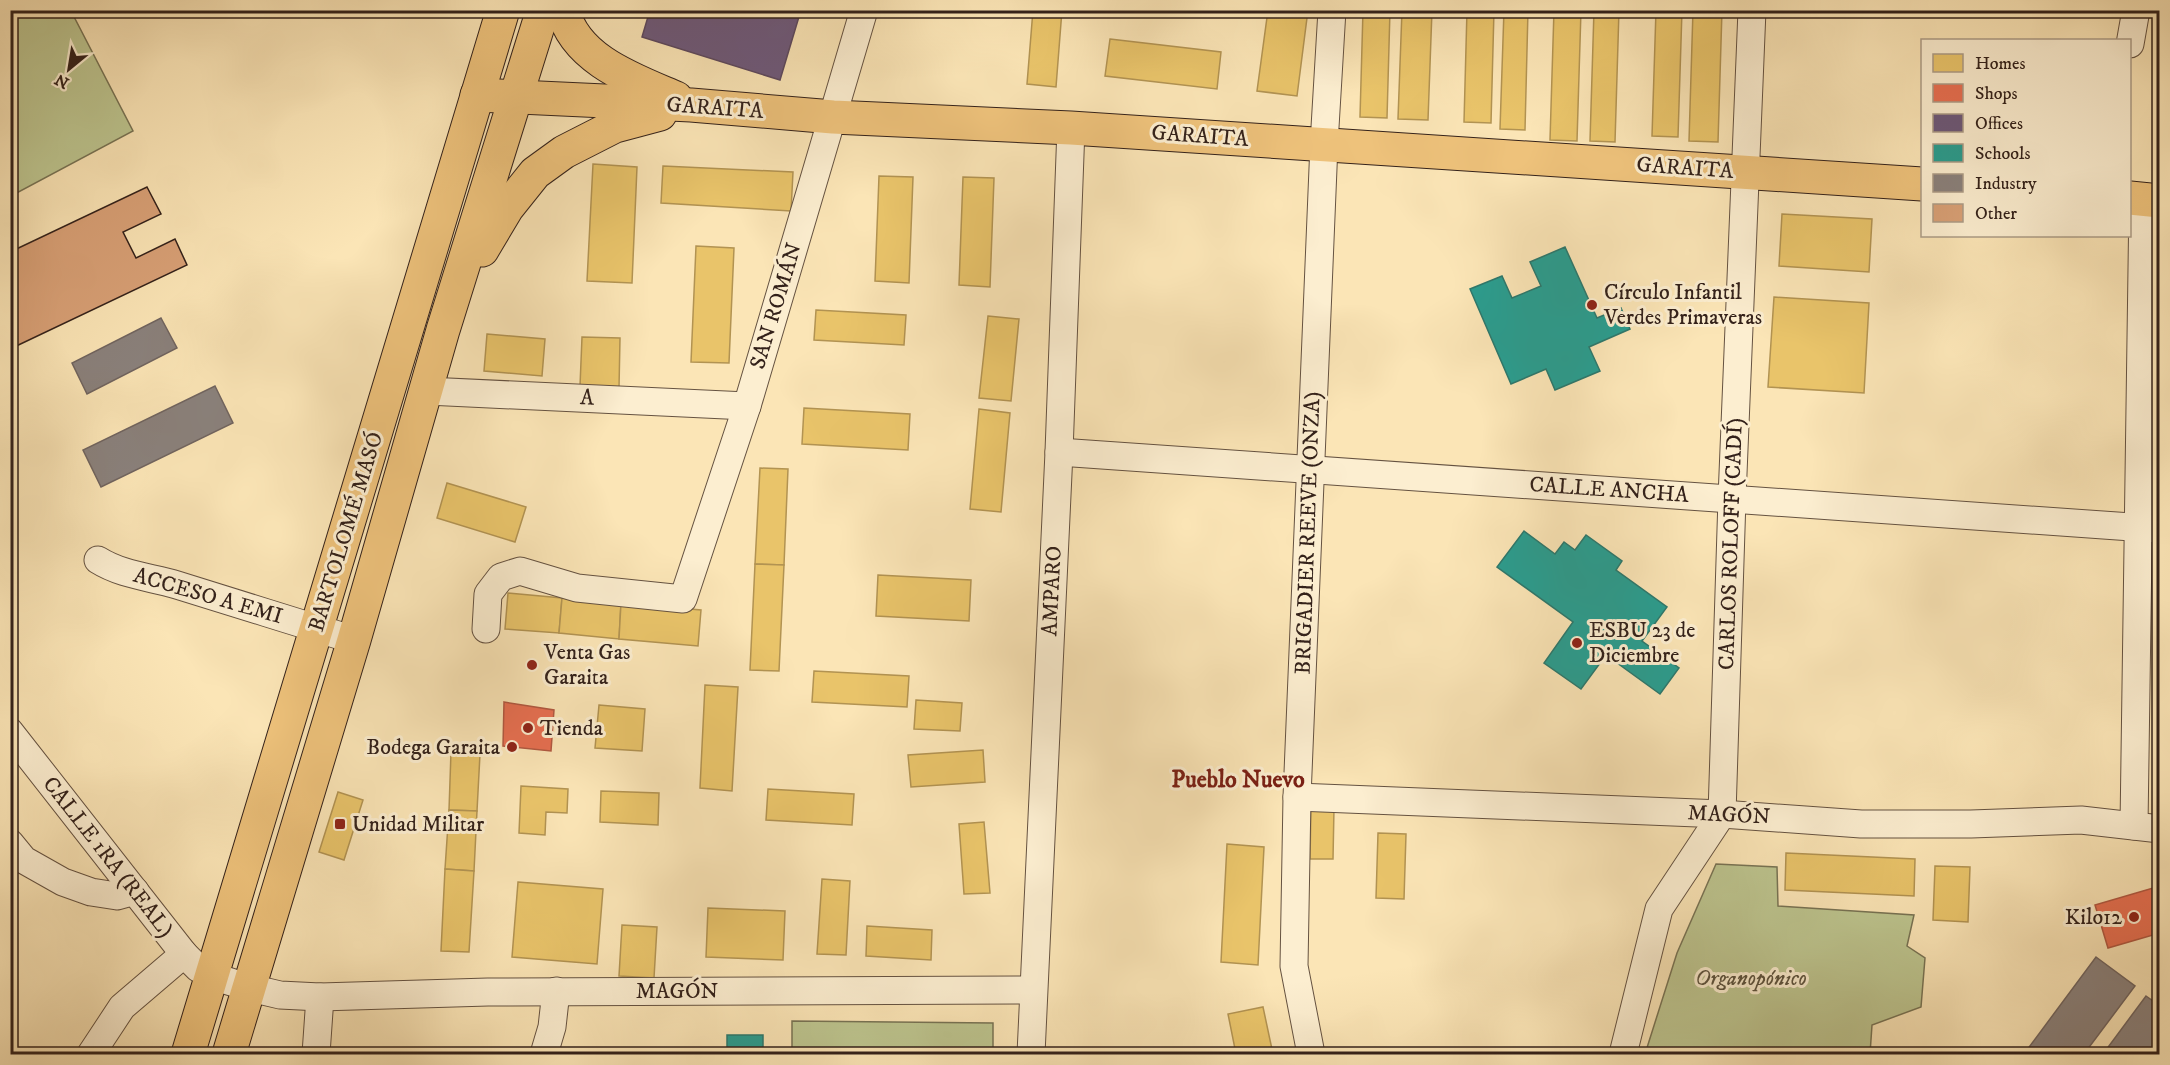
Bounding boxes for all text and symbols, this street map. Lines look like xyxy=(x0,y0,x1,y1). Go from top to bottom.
north arrow xyxy=(39,39,99,99)
legend xyxy=(1921,39,2131,237)
text: Homes xyxy=(1975,53,2026,75)
text: N xyxy=(51,69,73,93)
text: Shops xyxy=(1975,83,2018,105)
street label: GARAITA xyxy=(666,91,765,125)
text: Offices xyxy=(1975,113,2023,135)
street label: GARAITA xyxy=(1151,119,1250,153)
text: Schools xyxy=(1975,143,2030,165)
street label: GARAITA xyxy=(1636,151,1735,185)
text: Industry xyxy=(1975,173,2037,195)
text: Other xyxy=(1975,203,2017,225)
street label: SAN ROMÁN xyxy=(743,239,808,372)
place label: Círculo Infantil Verdes Primaveras xyxy=(1603,279,1762,331)
marker: Círculo Infantil Verdes Primaveras xyxy=(1585,298,1599,312)
street label: A xyxy=(579,384,596,412)
street label: BRIGADIER REEVE (ONZA) xyxy=(1290,391,1326,675)
street label: CARLOS ROLOFF (CADÍ) xyxy=(1712,417,1749,671)
street label: BARTOLOMÉ MASÓ xyxy=(302,429,389,635)
street label: CALLE ANCHA xyxy=(1528,471,1691,509)
street label: AMPARO xyxy=(1036,545,1068,637)
street label: ACCESO A EMI xyxy=(130,562,286,630)
place label: ESBU 23 de Diciembre xyxy=(1589,617,1695,669)
marker: ESBU 23 de Diciembre xyxy=(1570,636,1584,650)
place label: Venta Gas Garaita xyxy=(543,639,630,691)
marker: Venta Gas Garaita xyxy=(525,658,539,672)
place label: Tienda xyxy=(540,715,604,742)
marker: Tienda xyxy=(521,721,535,735)
place label: Bodega Garaita xyxy=(366,734,501,761)
marker: Bodega Garaita xyxy=(505,740,519,754)
district label: Pueblo Nuevo xyxy=(1171,765,1305,795)
street label: CALLE 1RA (REAL) xyxy=(37,771,179,943)
street label: MAGÓN xyxy=(1687,798,1771,831)
place label: Unidad Militar xyxy=(352,811,485,838)
marker: Unidad Militar xyxy=(333,817,347,831)
place label: Kilo12 xyxy=(2065,904,2122,931)
marker: Kilo12 xyxy=(2127,910,2141,924)
park label: Organopónico xyxy=(1695,965,1807,992)
street label: MAGÓN xyxy=(636,977,718,1005)

